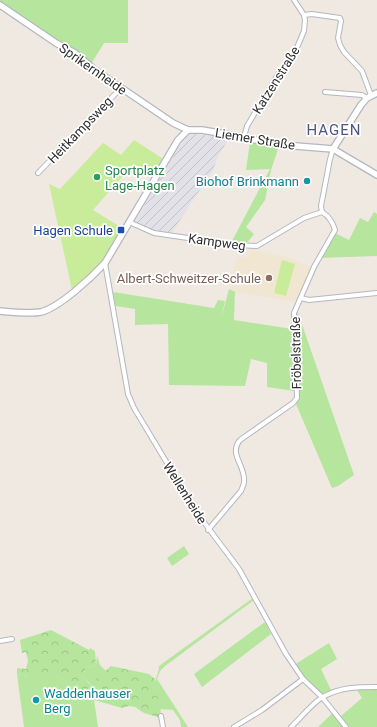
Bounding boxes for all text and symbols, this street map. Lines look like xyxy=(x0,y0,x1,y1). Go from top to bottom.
street label: Sprikernheide xyxy=(56,40,130,98)
street label: Katzenstraße xyxy=(249,43,303,117)
street label: Heitkampsweg xyxy=(45,94,115,166)
district label: HAGEN xyxy=(307,121,361,139)
street label: Liemer Straße xyxy=(214,125,296,153)
place label: Sportplatz Lage-Hagen xyxy=(105,163,175,193)
marker: Sportplatz Lage-Hagen xyxy=(92,172,102,182)
place label: Biohof Brinkmann xyxy=(196,174,299,189)
marker: Biohof Brinkmann xyxy=(302,176,312,186)
place label: Hagen Schule xyxy=(33,223,113,238)
marker: Hagen Schule xyxy=(116,225,126,235)
street label: Kampweg xyxy=(187,231,247,253)
place label: Albert-Schweitzer-Schule xyxy=(117,271,261,286)
marker: Albert-Schweitzer-Schule xyxy=(264,273,274,283)
street label: Fröbelstraße xyxy=(288,316,304,390)
street label: Wellenheide xyxy=(160,459,210,527)
place label: Waddenhauser Berg xyxy=(44,686,131,716)
marker: Waddenhauser Berg xyxy=(31,695,41,705)

